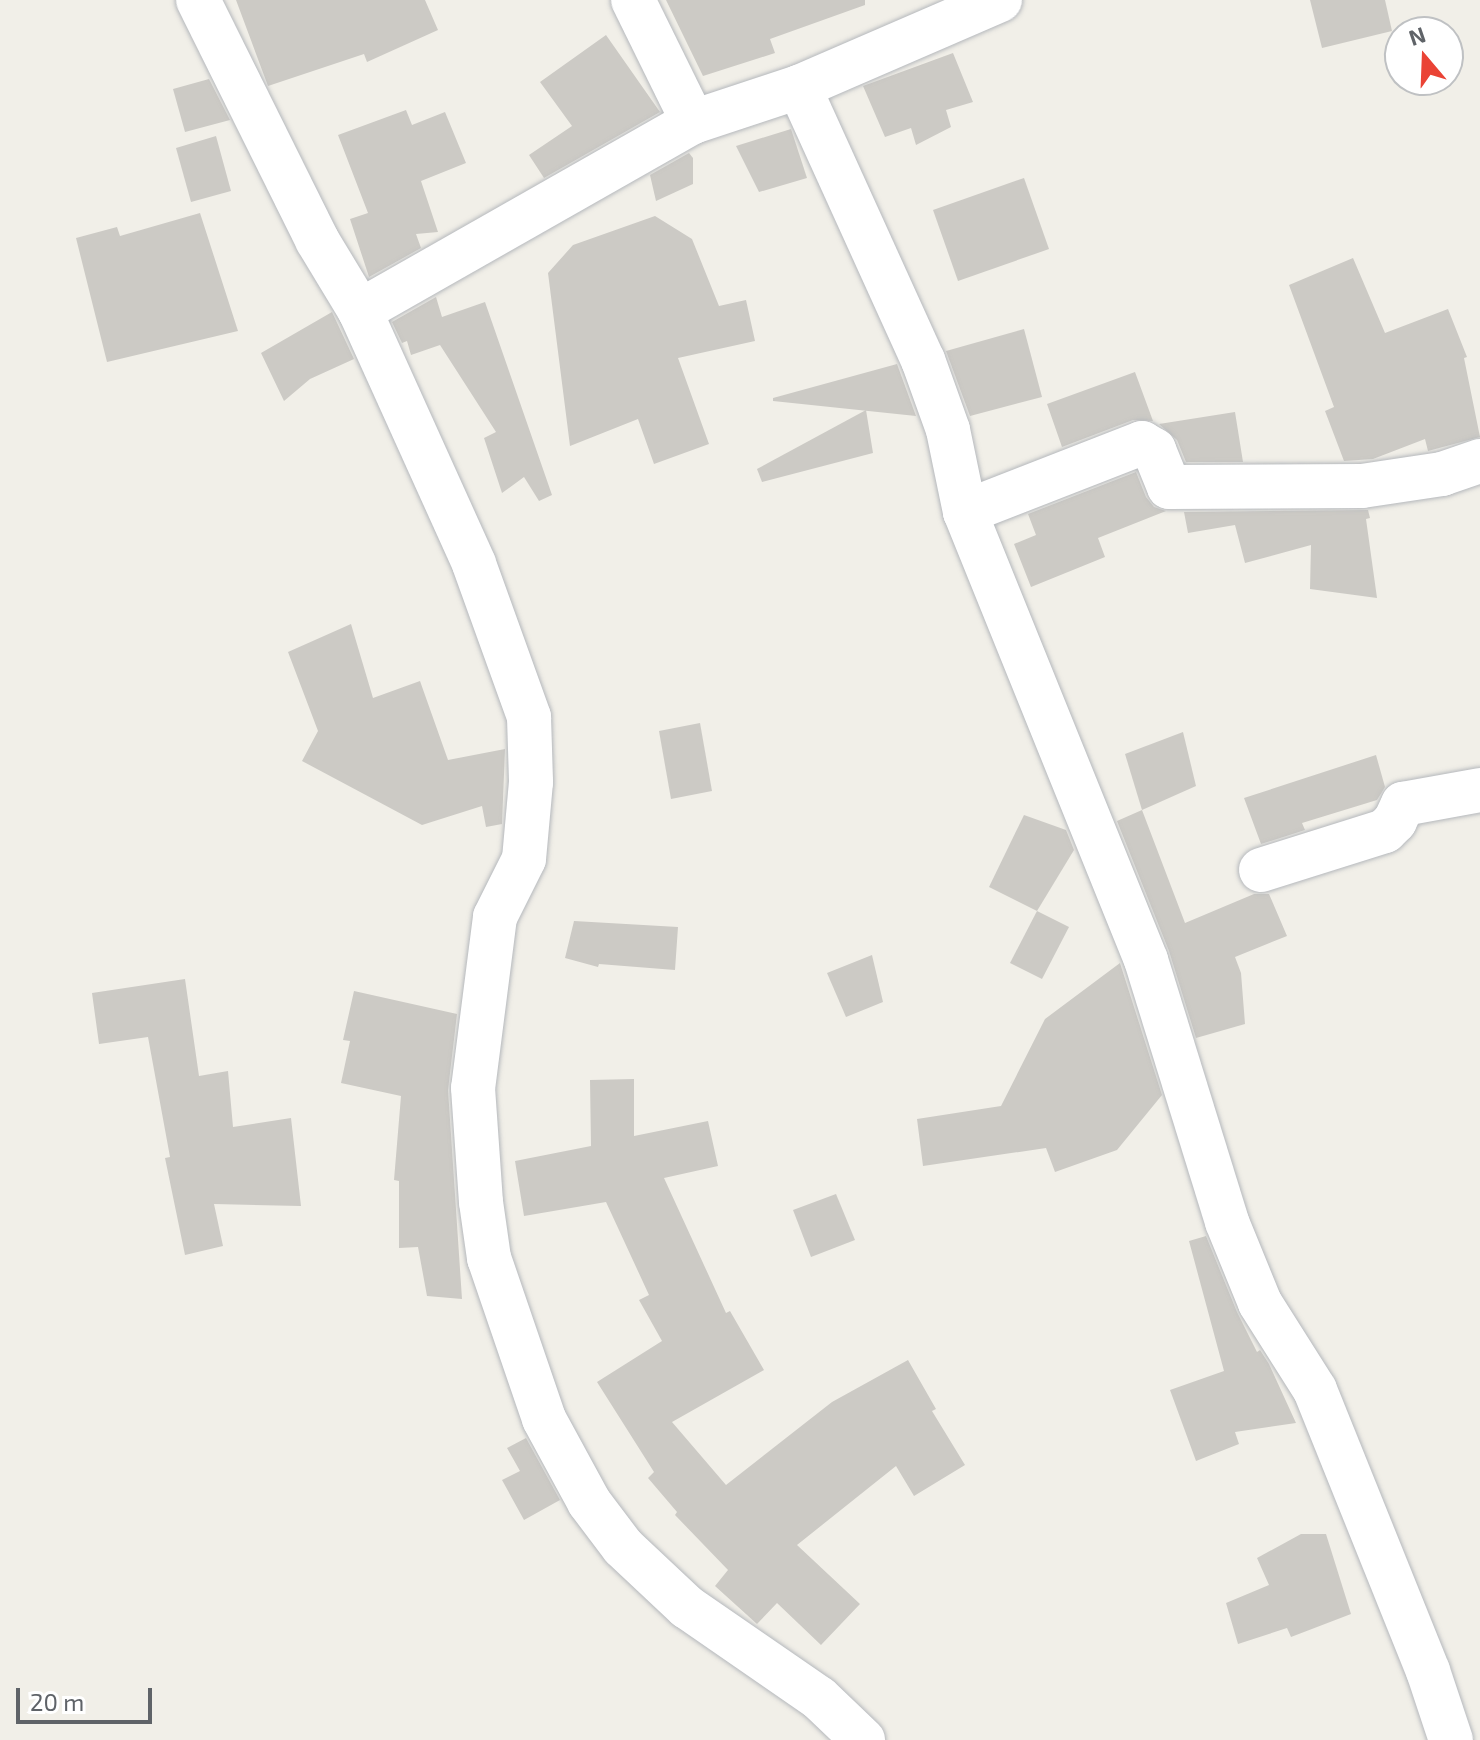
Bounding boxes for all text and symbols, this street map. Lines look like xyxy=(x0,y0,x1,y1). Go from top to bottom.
north arrow xyxy=(1384,16,1464,96)
text: N xyxy=(1405,20,1429,50)
scale bar xyxy=(20,1672,156,1722)
text: 20 m xyxy=(30,1687,84,1716)

